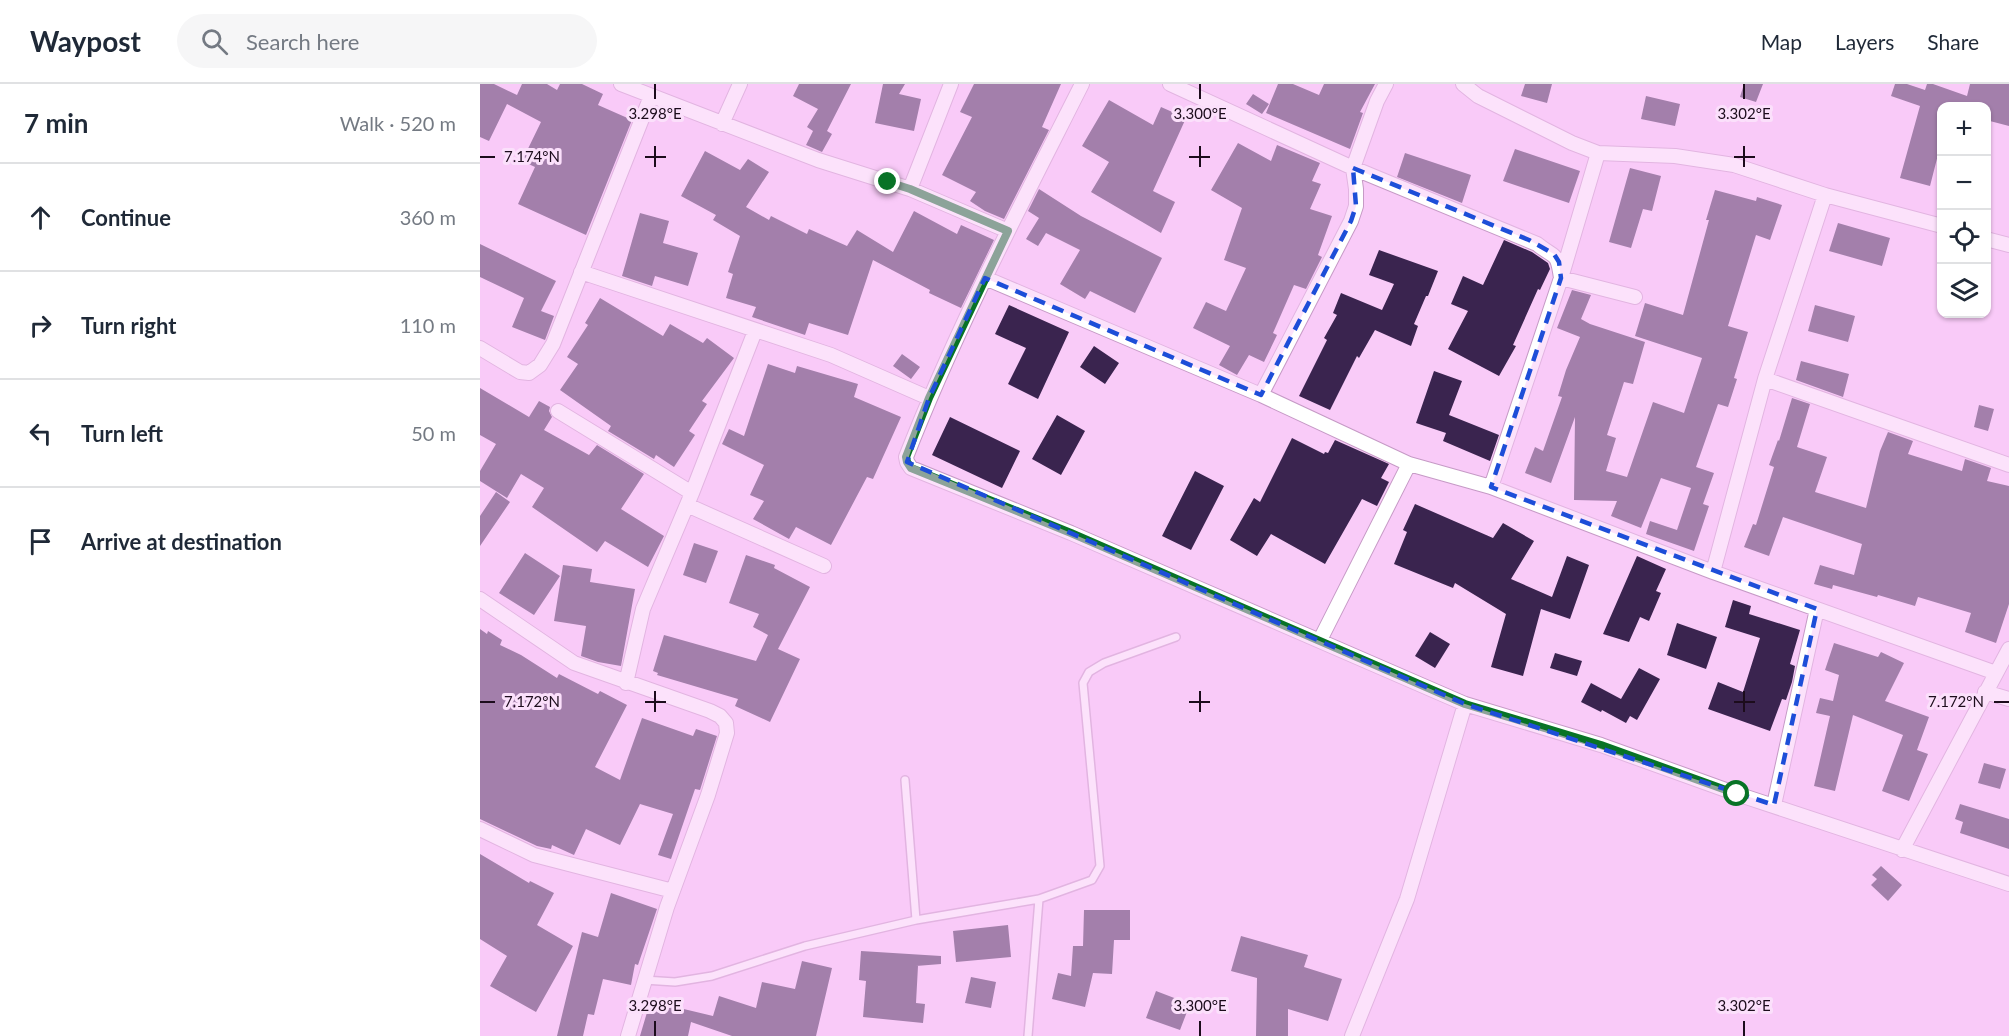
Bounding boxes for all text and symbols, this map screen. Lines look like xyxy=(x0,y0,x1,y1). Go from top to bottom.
search box xyxy=(177,14,597,68)
text: Waypost xyxy=(30,24,141,58)
icon: search xyxy=(198,25,231,58)
text: Search here xyxy=(246,28,359,55)
text: Map xyxy=(1761,29,1802,54)
text: Layers xyxy=(1835,29,1894,54)
text: Share xyxy=(1927,29,1979,54)
map controls xyxy=(1937,102,1991,318)
button: + xyxy=(1937,102,1991,156)
text: 3.298°E xyxy=(628,104,682,122)
text: 3.300°E xyxy=(1173,104,1227,122)
text: 3.302°E xyxy=(1717,104,1771,122)
text: 7 min xyxy=(24,107,88,139)
text: Walk · 520 m xyxy=(340,111,456,135)
text: 7.174°N xyxy=(504,147,560,165)
button: − xyxy=(1937,156,1991,210)
route end xyxy=(874,168,900,194)
icon: ahead xyxy=(24,201,57,234)
text: Continue xyxy=(81,204,171,231)
text: 360 m xyxy=(400,205,456,229)
button: locate xyxy=(1937,210,1991,264)
button: layers xyxy=(1937,264,1991,318)
icon: right xyxy=(24,309,57,342)
text: Turn right xyxy=(81,312,176,339)
text: 110 m xyxy=(400,313,456,337)
icon: left xyxy=(24,417,57,450)
text: Turn left xyxy=(81,420,163,447)
text: 50 m xyxy=(411,421,456,445)
icon: arrive xyxy=(24,525,57,558)
text: Arrive at destination xyxy=(81,528,282,555)
text: 7.172°N xyxy=(504,692,560,710)
text: 7.172°N xyxy=(1928,692,1984,710)
route start xyxy=(1723,780,1749,806)
text: 3.298°E xyxy=(628,996,682,1014)
text: 3.300°E xyxy=(1173,996,1227,1014)
text: 3.302°E xyxy=(1717,996,1771,1014)

